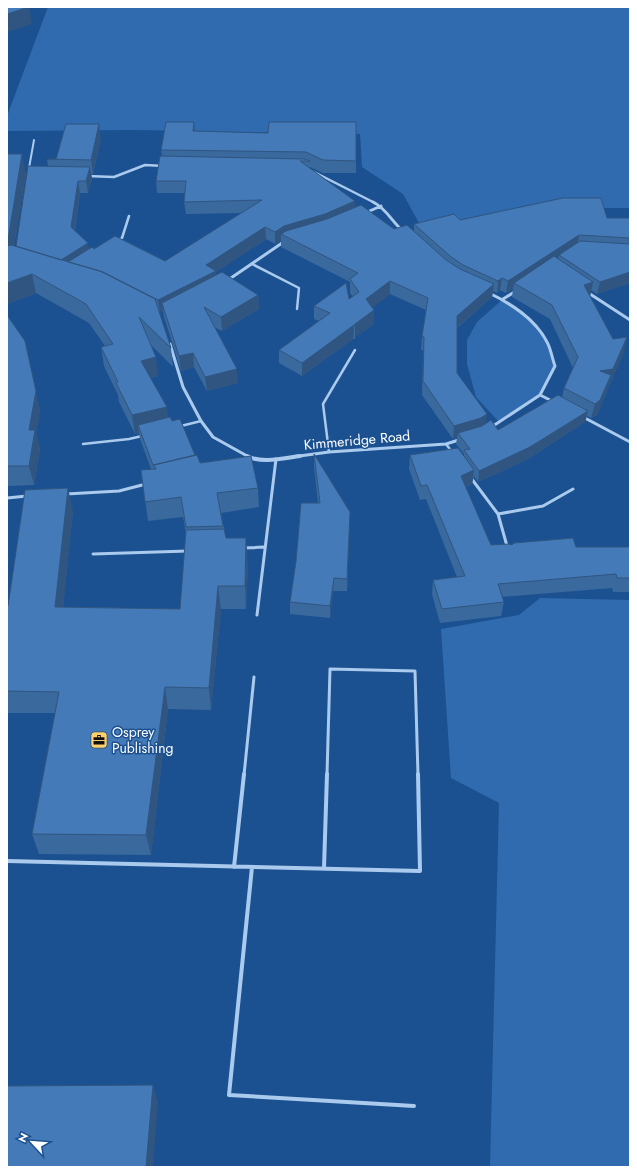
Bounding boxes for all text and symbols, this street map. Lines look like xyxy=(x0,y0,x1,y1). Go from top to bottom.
street label: Kimmeridge Road xyxy=(303,425,411,455)
place label: Osprey Publishing xyxy=(112,722,174,758)
office icon: Osprey Publishing xyxy=(89,730,109,750)
north arrow xyxy=(12,1122,52,1162)
text: N xyxy=(14,1130,32,1145)

